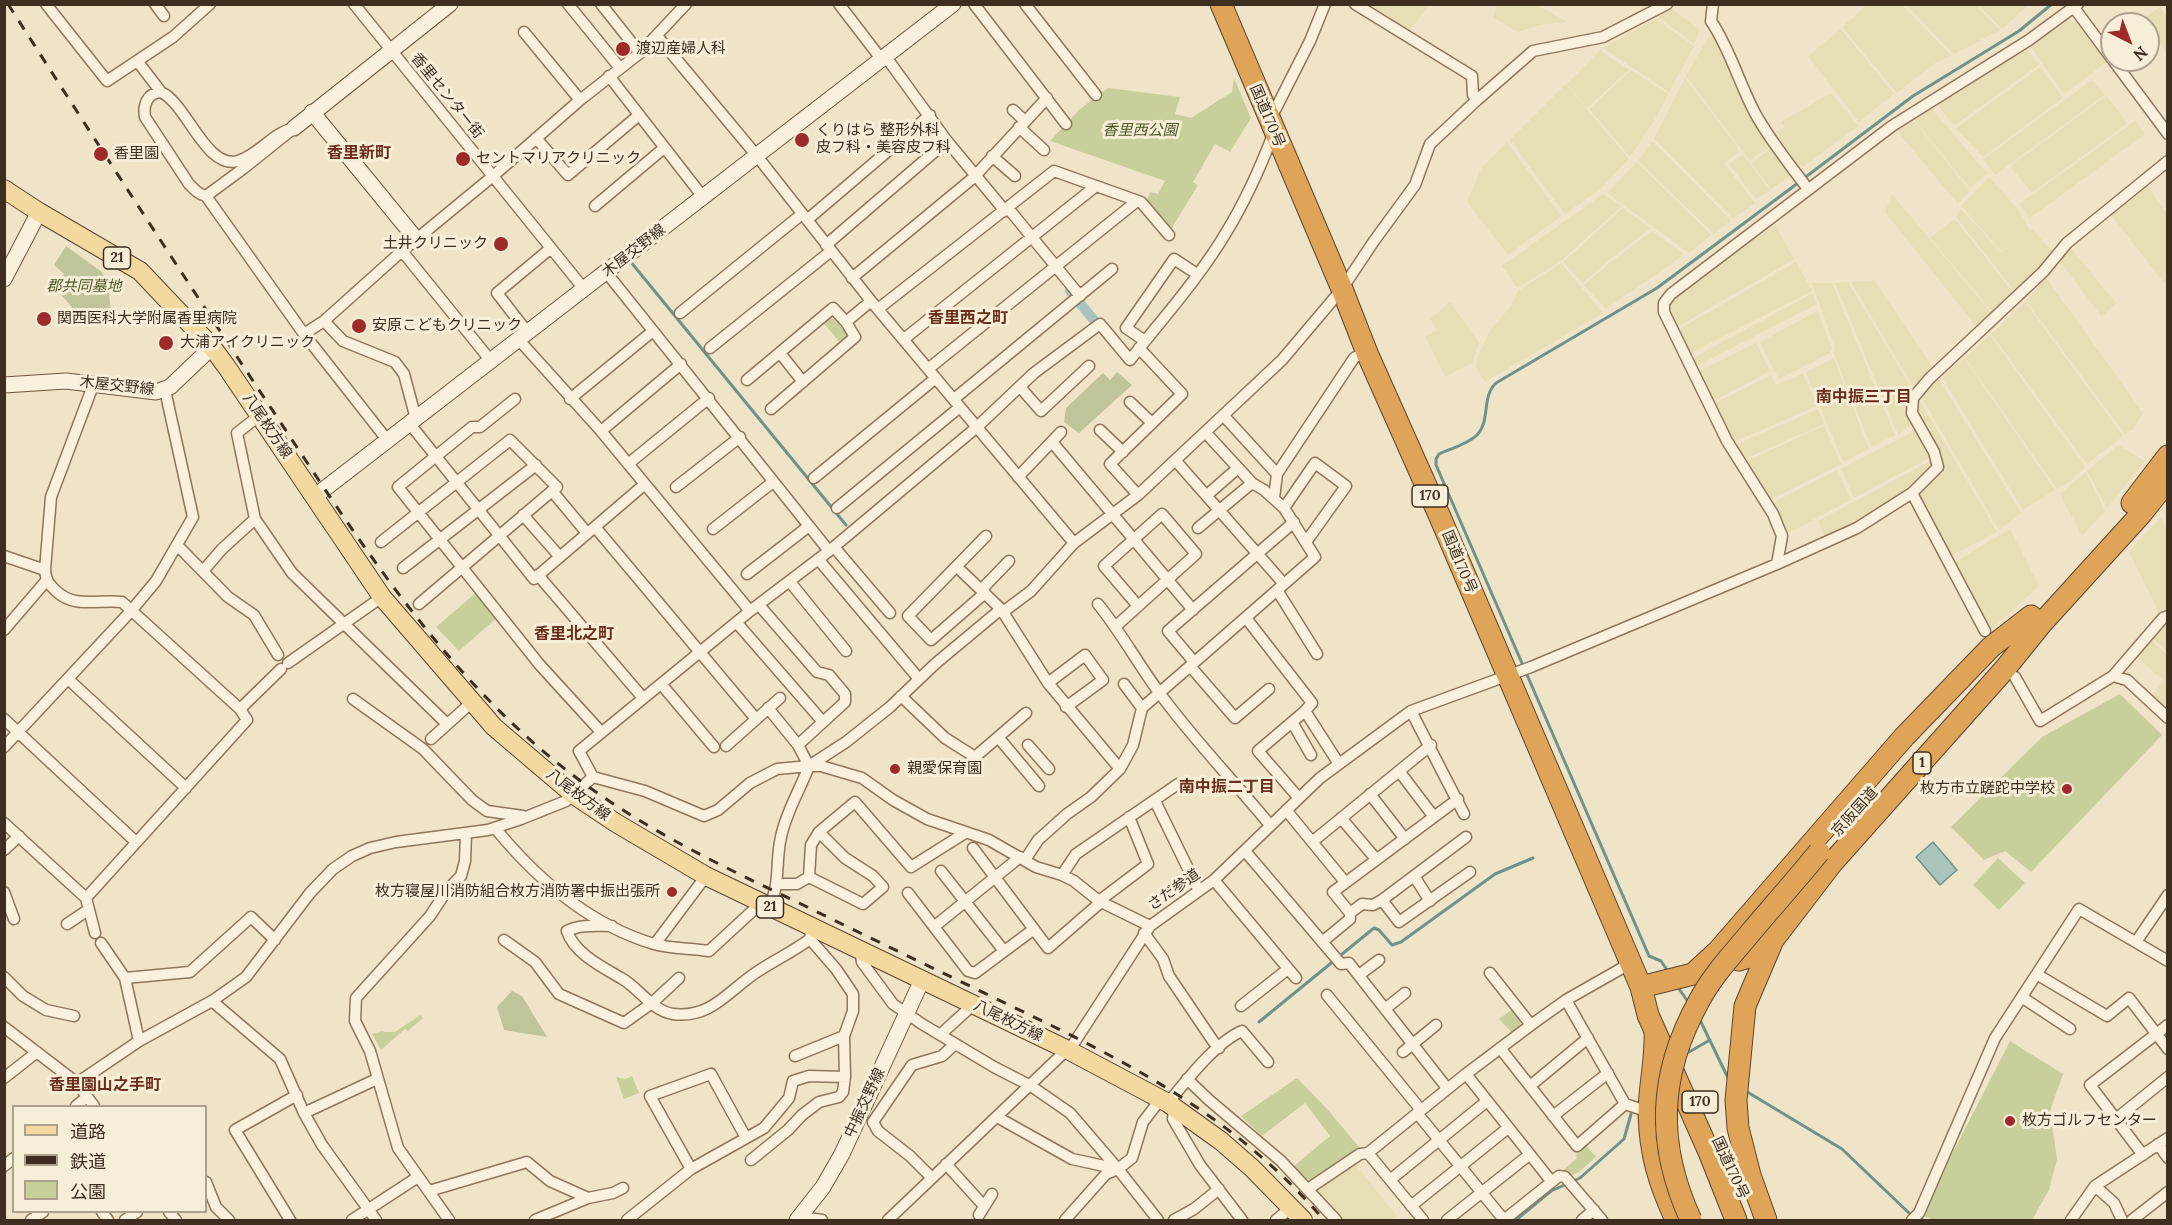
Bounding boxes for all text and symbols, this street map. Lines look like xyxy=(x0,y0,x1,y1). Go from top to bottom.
north arrow xyxy=(2100,12,2160,72)
marker: 渡辺産婦人科 xyxy=(614,40,632,58)
place label: 渡辺産婦人科 xyxy=(636,40,726,58)
text: N xyxy=(2129,42,2152,65)
street label: 香里センター街 xyxy=(407,50,487,142)
street label: 国道170号 xyxy=(1246,82,1288,150)
place label: くりはら 整形外科 皮フ科・美容皮フ科 xyxy=(816,122,951,157)
park label: 香里西公園 xyxy=(1103,122,1177,140)
marker: くりはら 整形外科 皮フ科・美容皮フ科 xyxy=(793,131,811,149)
district label: 香里新町 xyxy=(327,143,391,163)
marker: 香里園 xyxy=(92,145,110,163)
place label: 香里園 xyxy=(114,145,159,163)
marker: セントマリアクリニック xyxy=(454,150,472,168)
place label: セントマリアクリニック xyxy=(476,150,641,168)
street label: 木屋交野線 xyxy=(599,221,669,281)
place label: 土井クリニック xyxy=(383,235,488,253)
marker: 土井クリニック xyxy=(492,235,510,253)
road number: 21 xyxy=(104,247,130,269)
park label: 郡共同墓地 xyxy=(47,278,121,296)
district label: 香里西之町 xyxy=(928,308,1008,328)
marker: 関西医科大学附属香里病院 xyxy=(35,310,53,328)
place label: 関西医科大学附属香里病院 xyxy=(57,310,237,328)
marker: 安原こどもクリニック xyxy=(350,317,368,335)
place label: 安原こどもクリニック xyxy=(372,317,522,335)
marker: 大浦アイクリニック xyxy=(157,334,175,352)
place label: 大浦アイクリニック xyxy=(180,334,315,352)
street label: 木屋交野線 xyxy=(79,373,155,399)
district label: 南中振三丁目 xyxy=(1816,387,1912,407)
street label: 八尾枚方線 xyxy=(239,390,295,462)
road number: 170 xyxy=(1412,485,1448,507)
street label: 国道170号 xyxy=(1438,528,1480,596)
district label: 香里北之町 xyxy=(534,624,614,644)
road number: 1 xyxy=(1913,752,1931,774)
place label: 親愛保育園 xyxy=(907,760,982,778)
marker: 親愛保育園 xyxy=(888,762,902,776)
street label: 八尾枚方線 xyxy=(543,765,613,825)
district label: 南中振二丁目 xyxy=(1179,777,1275,797)
place label: 枚方市立蹉跎中学校 xyxy=(1920,780,2055,798)
marker: 枚方市立蹉跎中学校 xyxy=(2060,782,2074,796)
street label: 京阪国道 xyxy=(1828,784,1882,840)
street label: さだ参道 xyxy=(1144,865,1204,915)
place label: 枚方寝屋川消防組合枚方消防署中振出張所 xyxy=(375,883,660,901)
marker: 枚方寝屋川消防組合枚方消防署中振出張所 xyxy=(665,885,679,899)
road number: 21 xyxy=(756,896,784,918)
street label: 八尾枚方線 xyxy=(970,996,1046,1046)
street label: 中振交野線 xyxy=(841,1065,889,1141)
district label: 香里園山之手町 xyxy=(49,1075,161,1095)
road number: 170 xyxy=(1682,1091,1718,1113)
legend xyxy=(12,1105,207,1213)
place label: 枚方ゴルフセンター xyxy=(2022,1112,2157,1130)
marker: 枚方ゴルフセンター xyxy=(2003,1114,2017,1128)
text: 道路 xyxy=(70,1120,106,1143)
street label: 国道170号 xyxy=(1708,1134,1752,1202)
text: 鉄道 xyxy=(70,1150,106,1173)
text: 公園 xyxy=(70,1180,106,1203)

